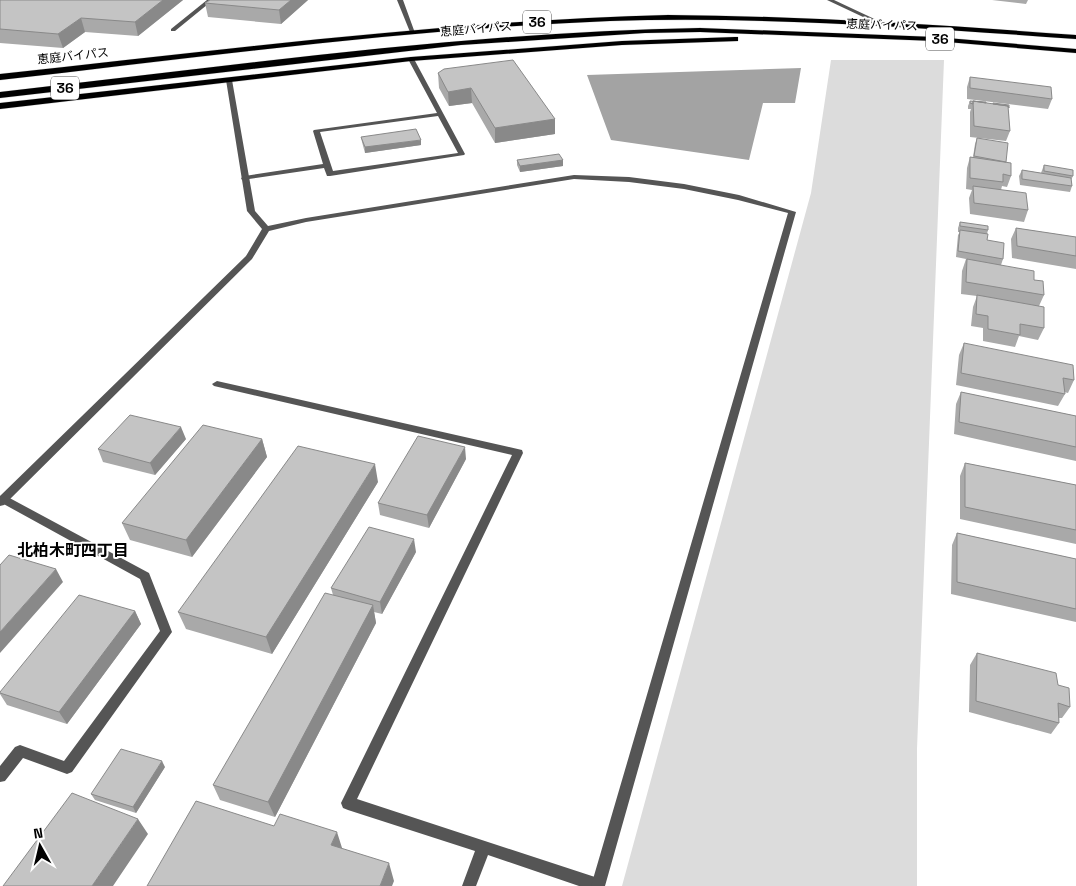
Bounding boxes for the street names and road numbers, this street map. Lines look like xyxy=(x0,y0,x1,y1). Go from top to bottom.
road number: 36 xyxy=(523,11,551,34)
street label: 恵庭バイパス xyxy=(846,16,918,34)
street label: 恵庭バイパス xyxy=(440,18,512,40)
road number: 36 xyxy=(926,28,954,50)
street label: 恵庭バイパス xyxy=(36,44,110,68)
road number: 36 xyxy=(51,76,79,100)

